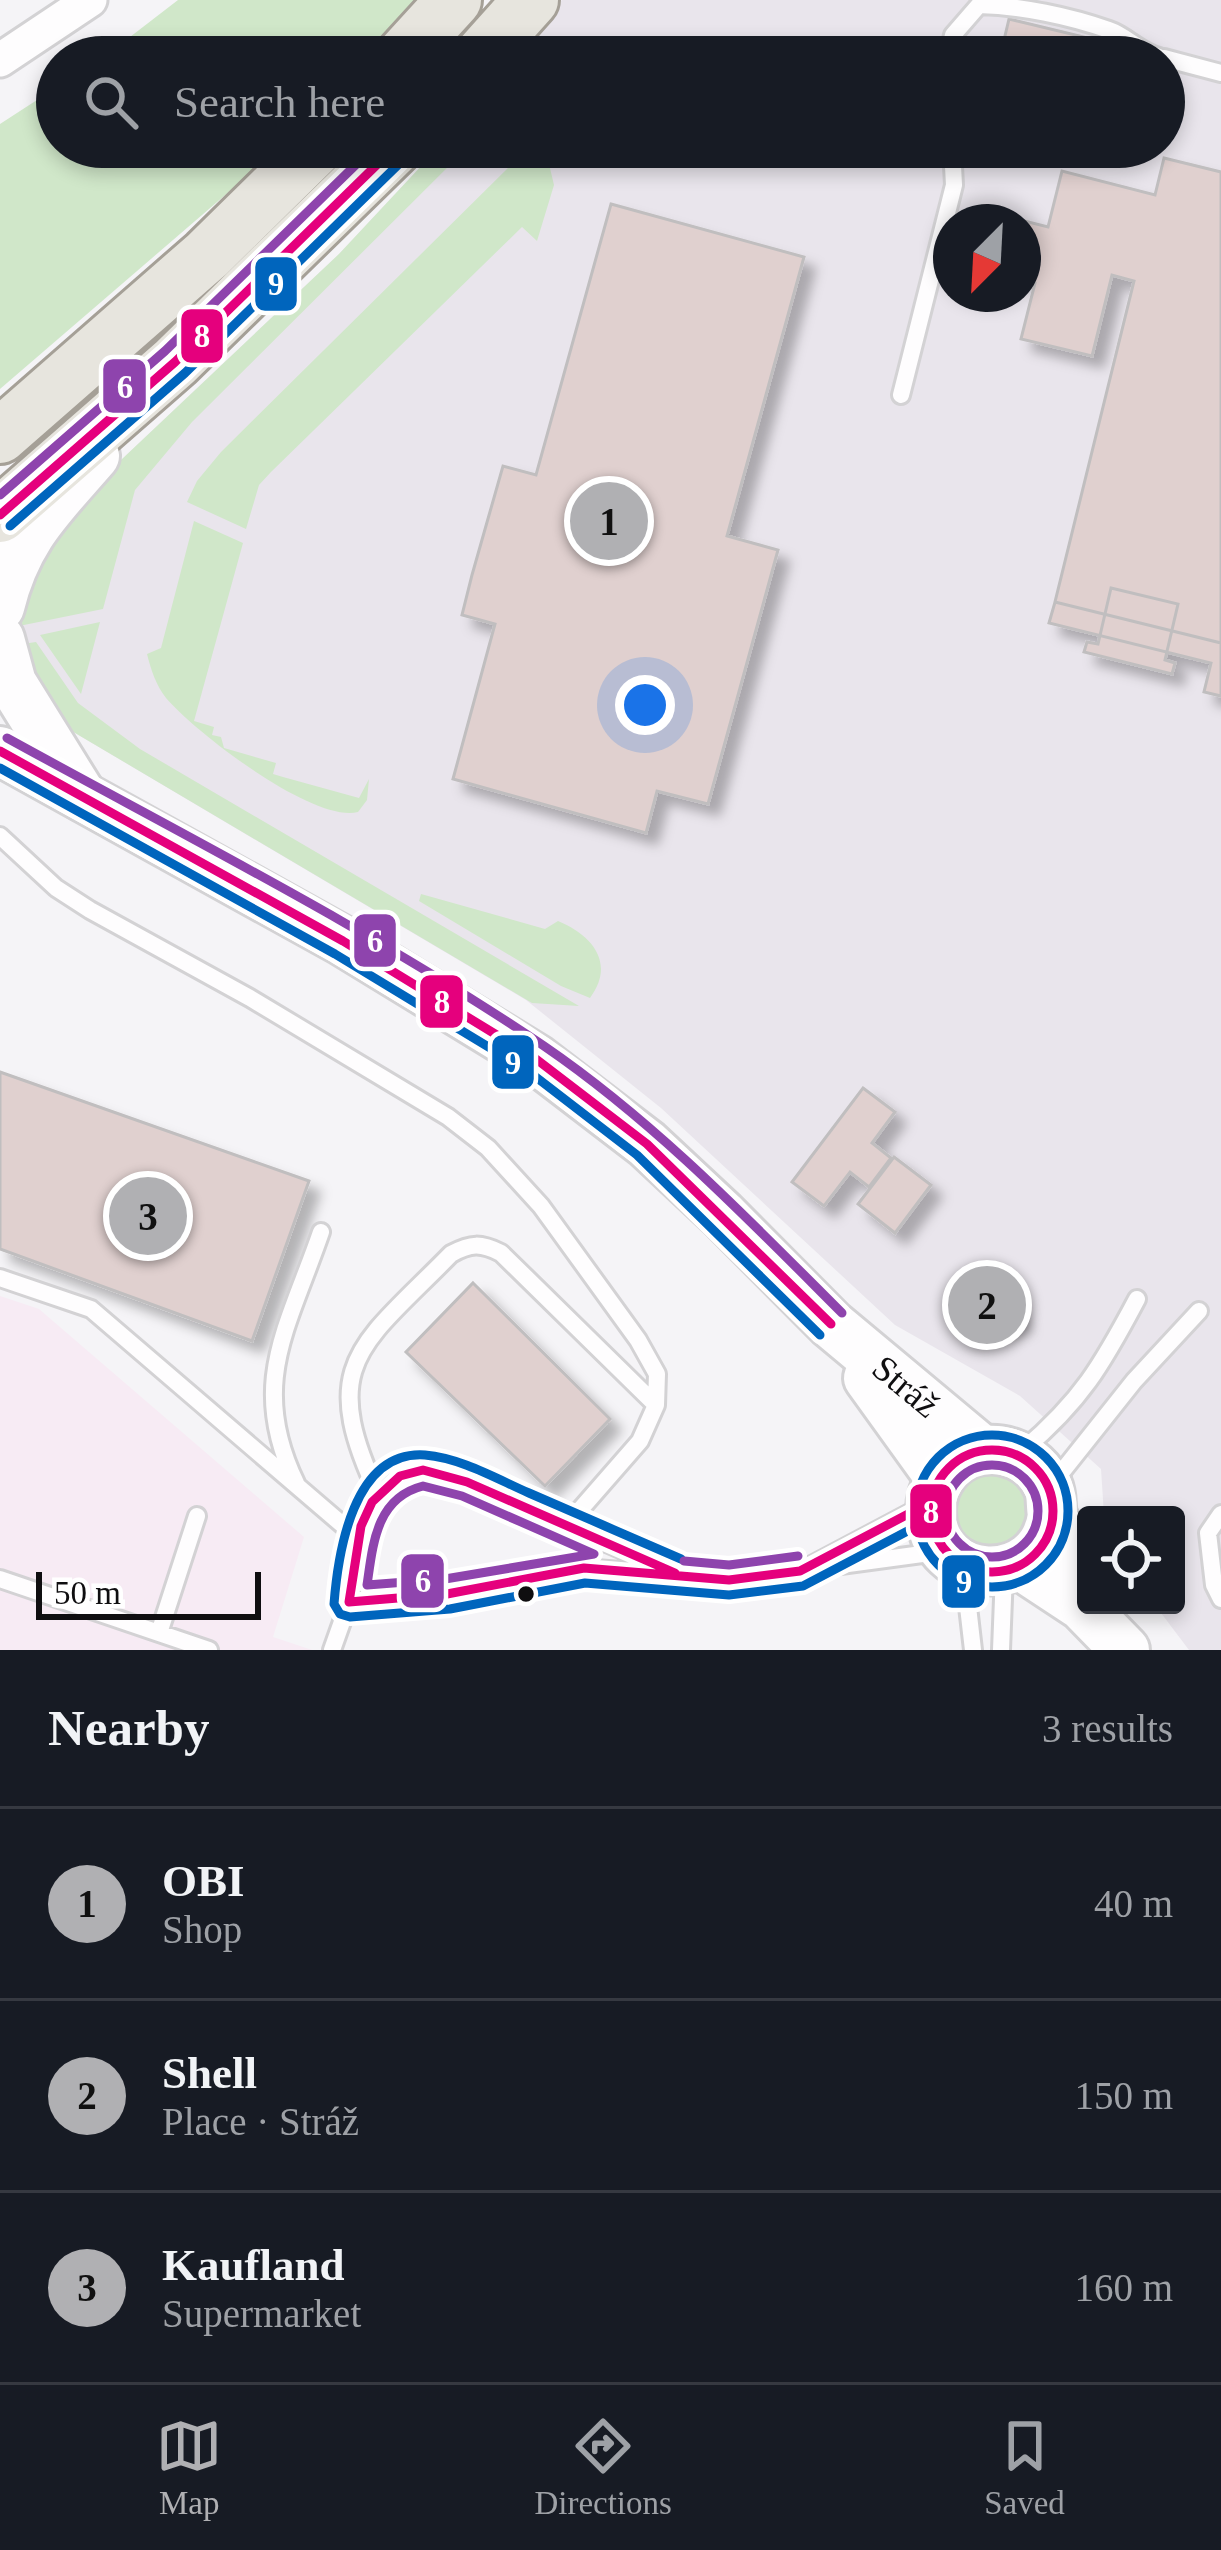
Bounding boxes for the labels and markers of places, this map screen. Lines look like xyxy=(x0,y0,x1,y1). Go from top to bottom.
pin: 1 xyxy=(570,476,648,566)
pin: 3 xyxy=(109,1171,187,1261)
pin: 2 xyxy=(948,1260,1026,1350)
unlabelled marker xyxy=(515,1583,537,1605)

